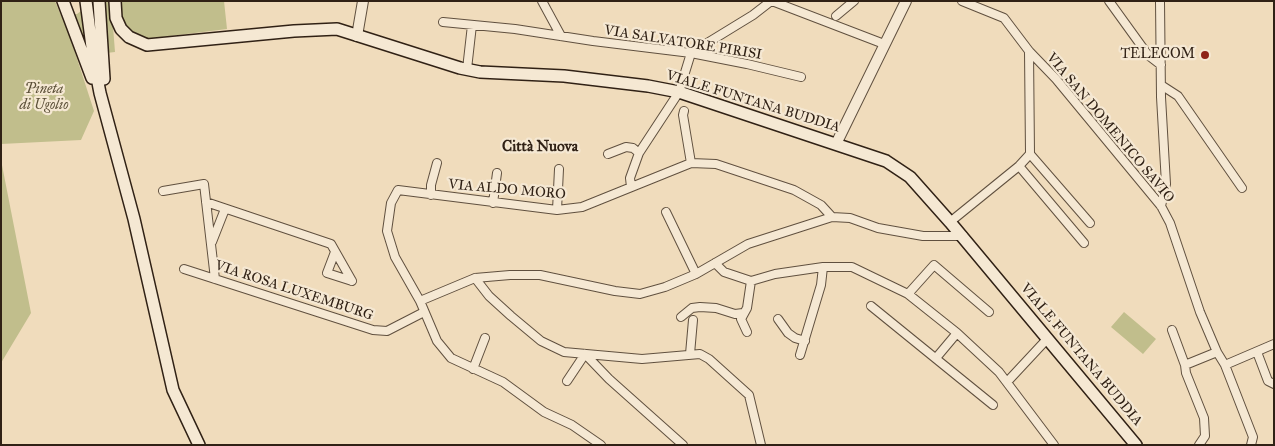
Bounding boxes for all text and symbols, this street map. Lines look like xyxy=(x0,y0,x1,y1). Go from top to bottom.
street label: VIA SALVATORE PIRISI xyxy=(603,22,763,64)
place label: TELECOM xyxy=(1121,47,1195,63)
marker: TELECOM xyxy=(1199,49,1211,61)
street label: VIA SAN DOMENICO SAVIO xyxy=(1042,50,1178,206)
street label: VIALE FUNTANA BUDDIA xyxy=(664,68,842,136)
park label: Pineta di Ugolio xyxy=(20,82,68,114)
district label: Città Nuova xyxy=(502,138,578,156)
street label: VIA ALDO MORO xyxy=(448,177,566,203)
street label: VIA ROSA LUXEMBURG xyxy=(213,257,375,325)
street label: VIALE FUNTANA BUDDIA xyxy=(1016,280,1146,430)

